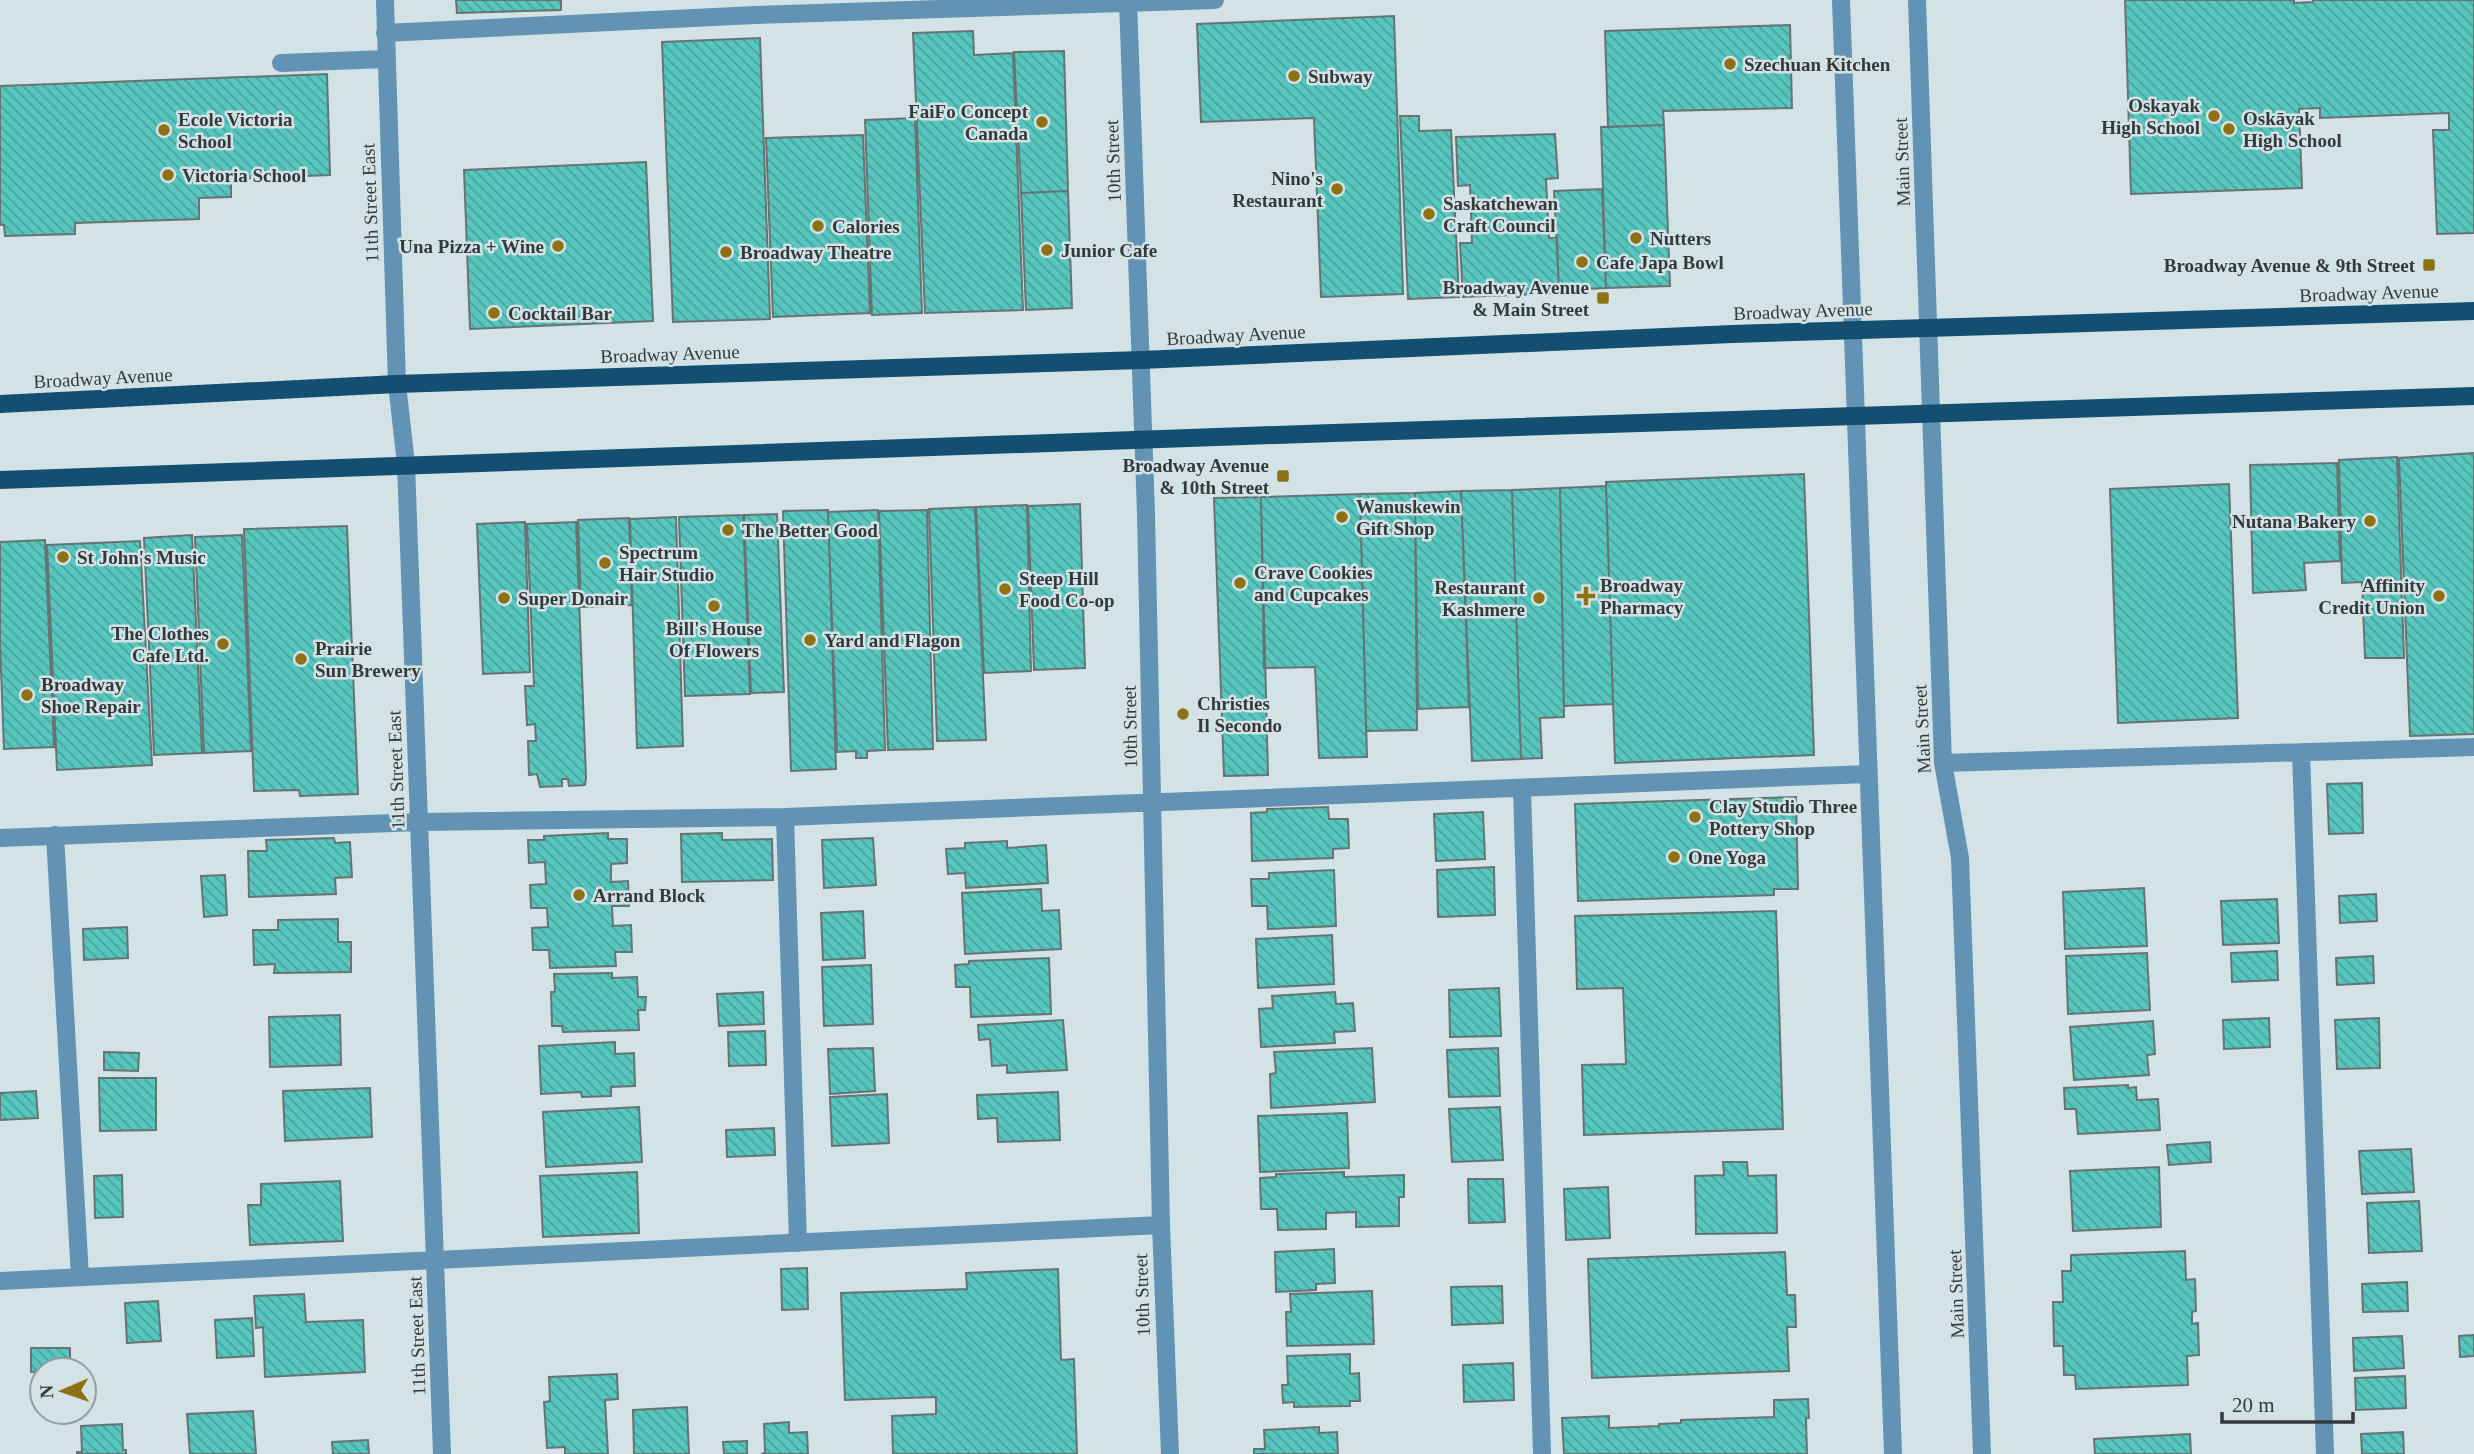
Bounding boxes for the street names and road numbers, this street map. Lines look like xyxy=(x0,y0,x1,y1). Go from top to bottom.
street label: Main Street xyxy=(1890,116,1914,207)
street label: 10th Street xyxy=(1101,119,1125,203)
street label: 11th Street East xyxy=(357,142,383,263)
street label: Broadway Avenue xyxy=(2299,280,2439,306)
street label: Broadway Avenue xyxy=(1733,298,1873,324)
street label: Broadway Avenue xyxy=(1166,321,1306,349)
street label: Broadway Avenue xyxy=(600,341,740,367)
street label: Broadway Avenue xyxy=(33,364,173,392)
street label: Main Street xyxy=(1909,683,1935,774)
street label: 10th Street xyxy=(1119,685,1141,769)
street label: 11th Street East xyxy=(383,709,409,830)
street label: Main Street xyxy=(1944,1248,1968,1339)
street label: 10th Street xyxy=(1130,1253,1154,1337)
street label: 11th Street East xyxy=(404,1275,430,1396)

